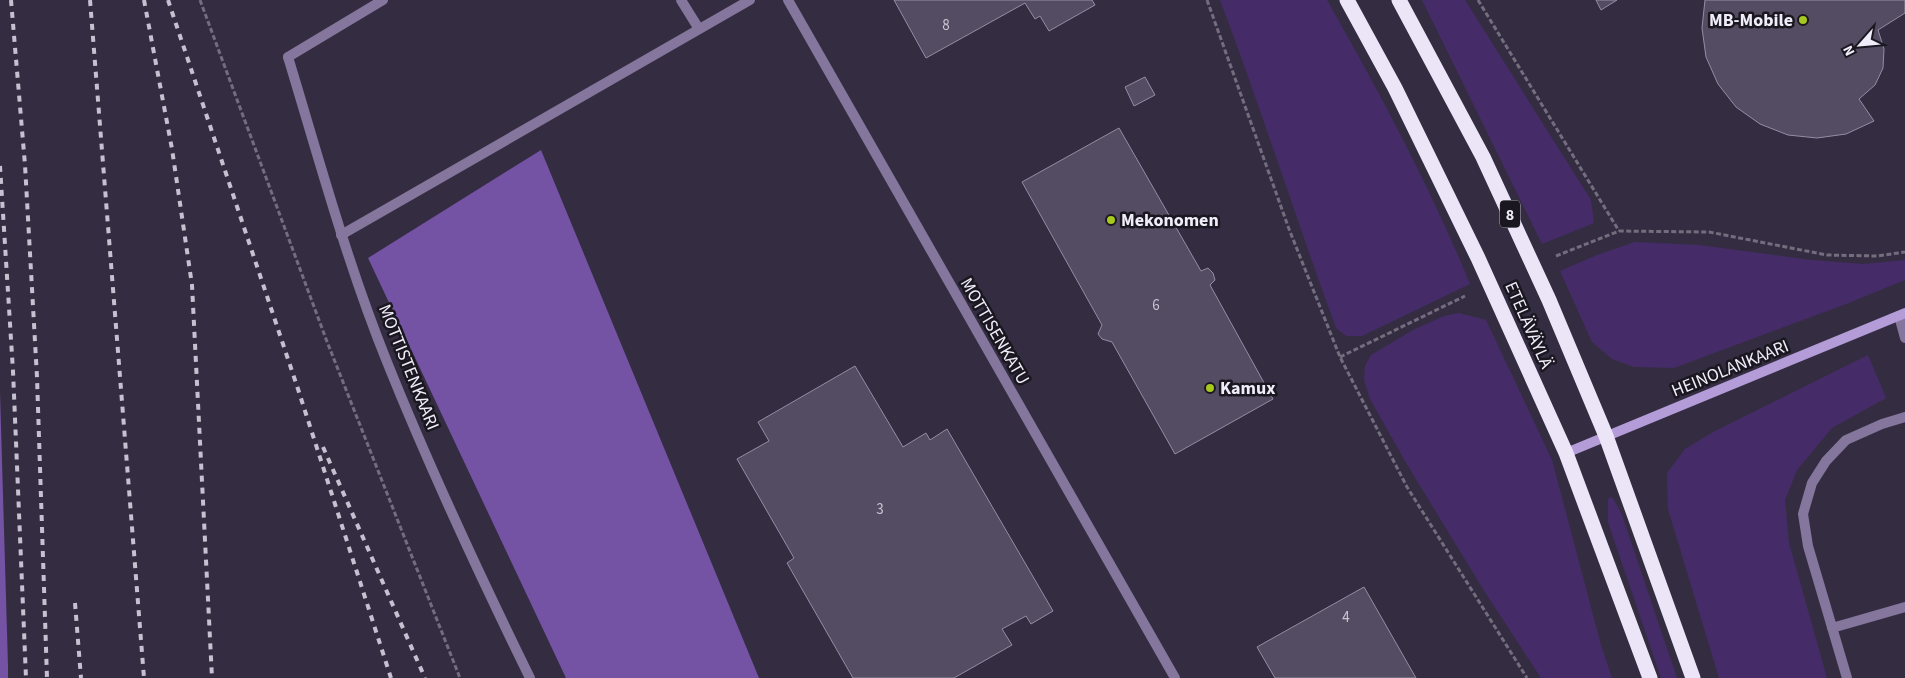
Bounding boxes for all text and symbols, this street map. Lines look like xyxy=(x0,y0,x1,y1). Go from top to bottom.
place label: MB-Mobile xyxy=(1709,8,1793,33)
marker: MB-Mobile xyxy=(1797,14,1809,26)
house number: 8 xyxy=(942,15,950,36)
north arrow xyxy=(1835,20,1885,70)
text: N xyxy=(1838,42,1860,59)
road number: 8 xyxy=(1500,200,1520,228)
place label: Mekonomen xyxy=(1121,208,1219,233)
marker: Mekonomen xyxy=(1105,214,1117,226)
street label: MOTTISENKATU xyxy=(954,273,1035,389)
street label: ETELÄVÄYLÄ xyxy=(1498,278,1559,373)
house number: 6 xyxy=(1152,295,1160,316)
street label: MOTTISTENKAARI xyxy=(372,301,445,434)
street label: HEINOLANKAARI xyxy=(1668,334,1793,403)
place label: Kamux xyxy=(1220,376,1275,401)
marker: Kamux xyxy=(1204,382,1216,394)
house number: 3 xyxy=(876,499,884,520)
house number: 4 xyxy=(1342,607,1350,628)

